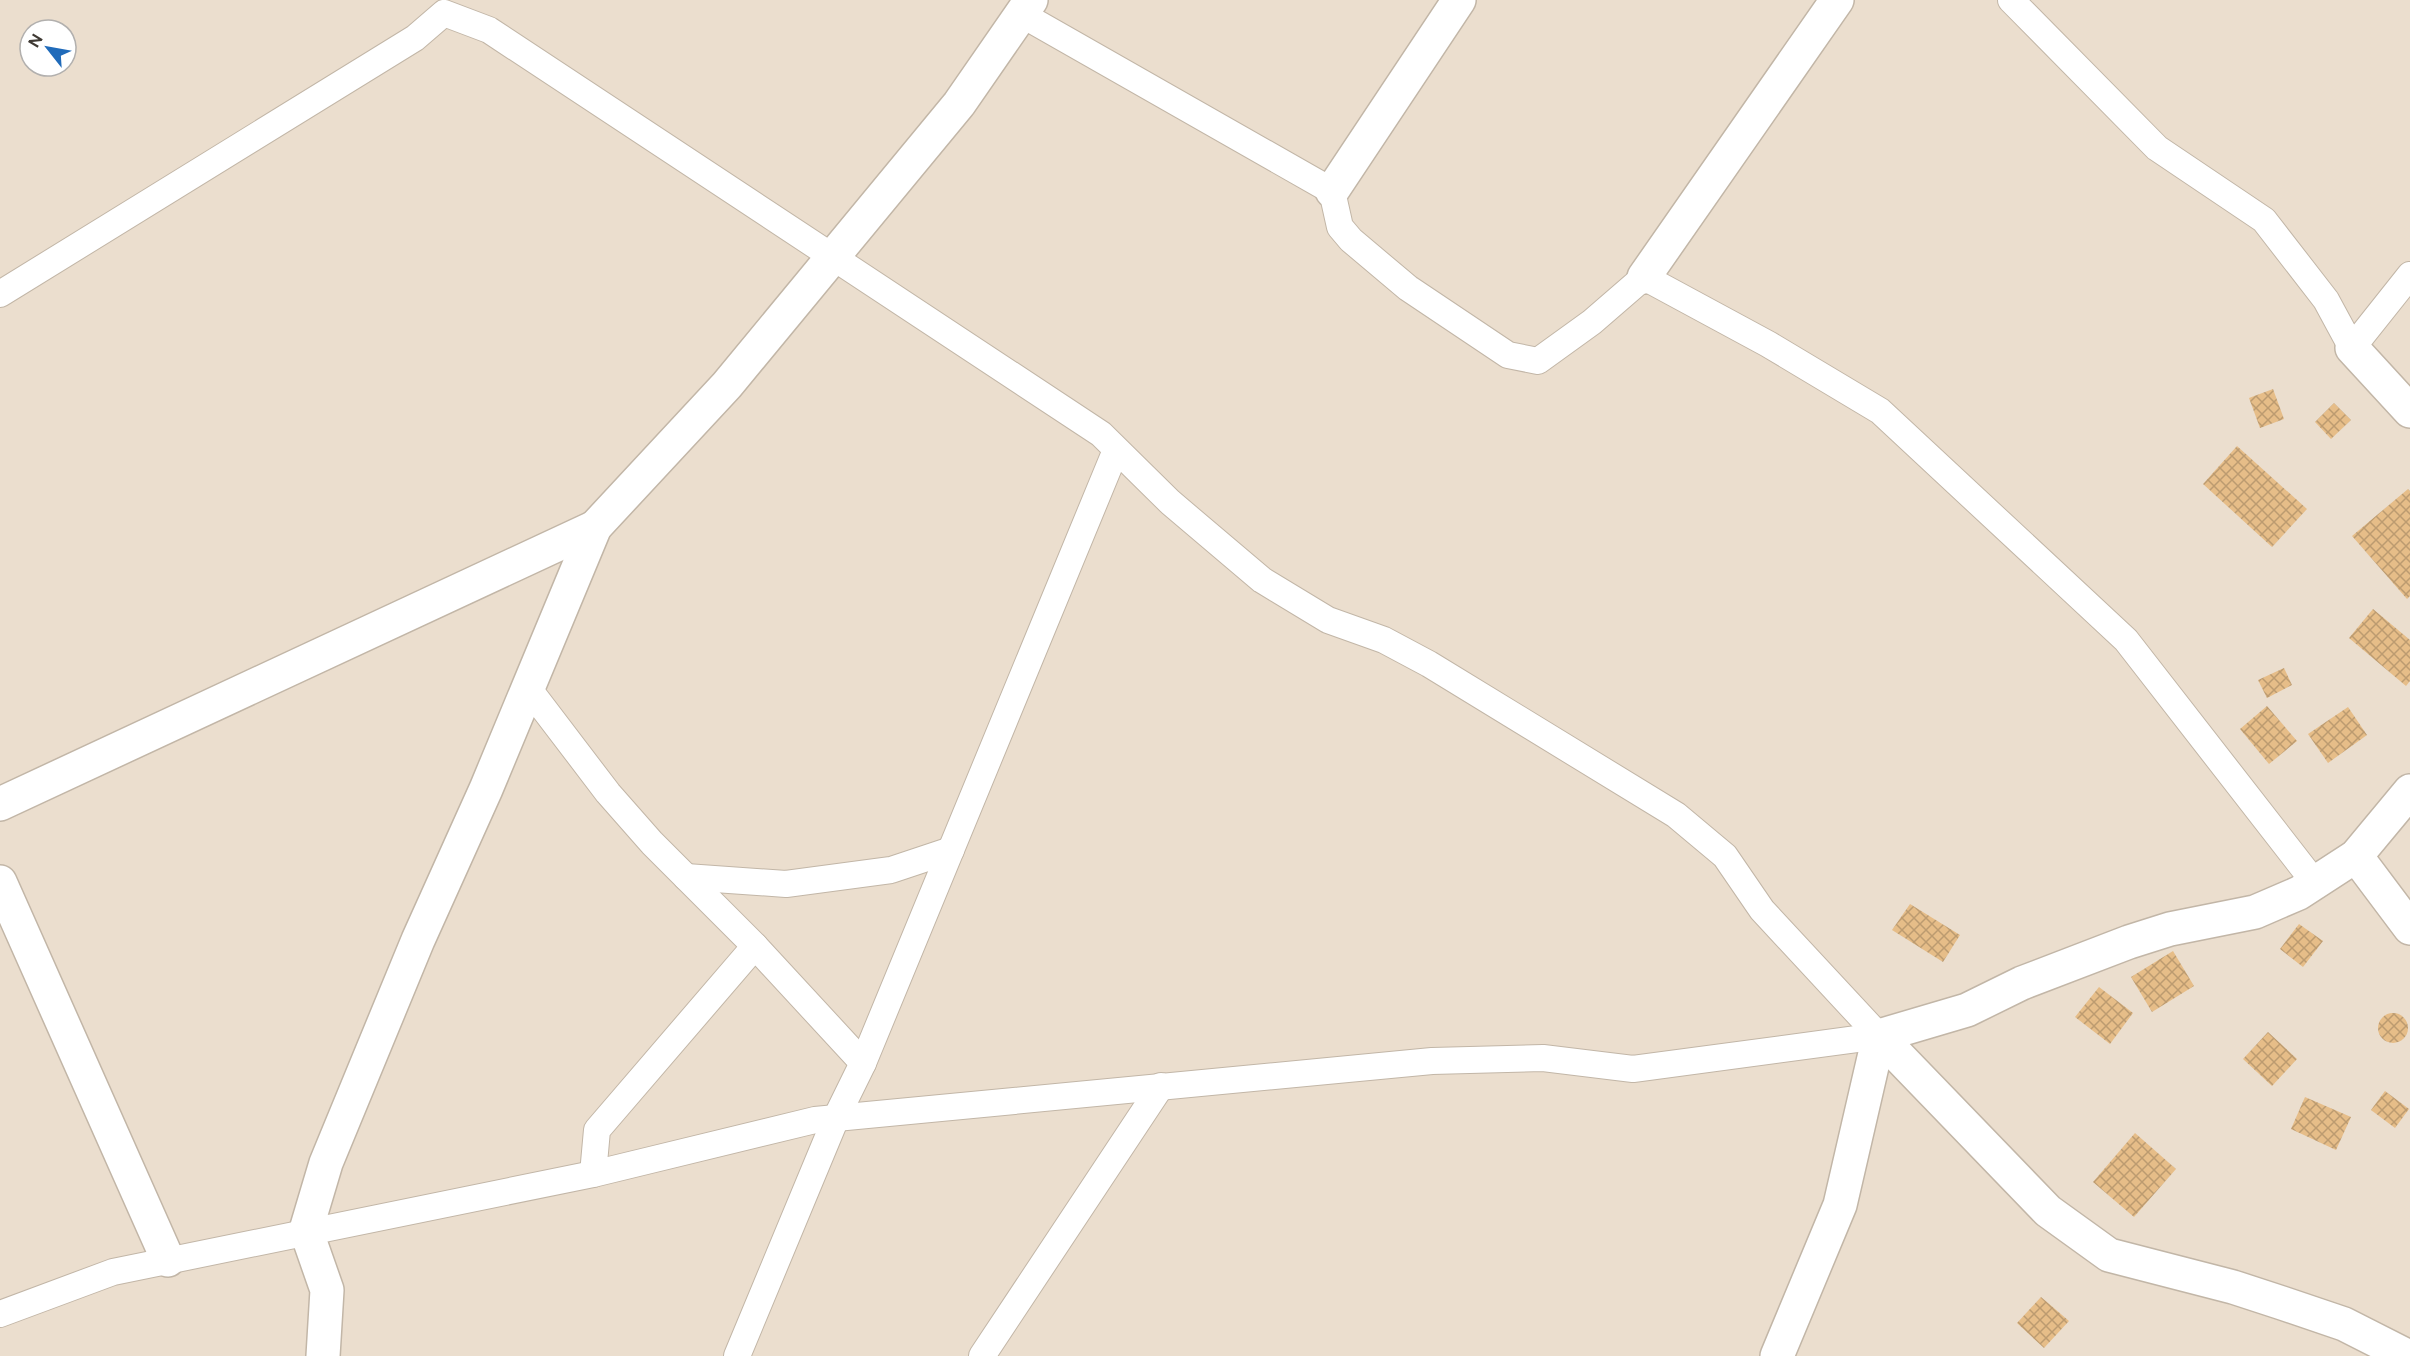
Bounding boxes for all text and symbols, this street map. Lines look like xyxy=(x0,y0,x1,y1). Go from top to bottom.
north arrow xyxy=(18,18,78,78)
text: N xyxy=(24,30,47,51)

